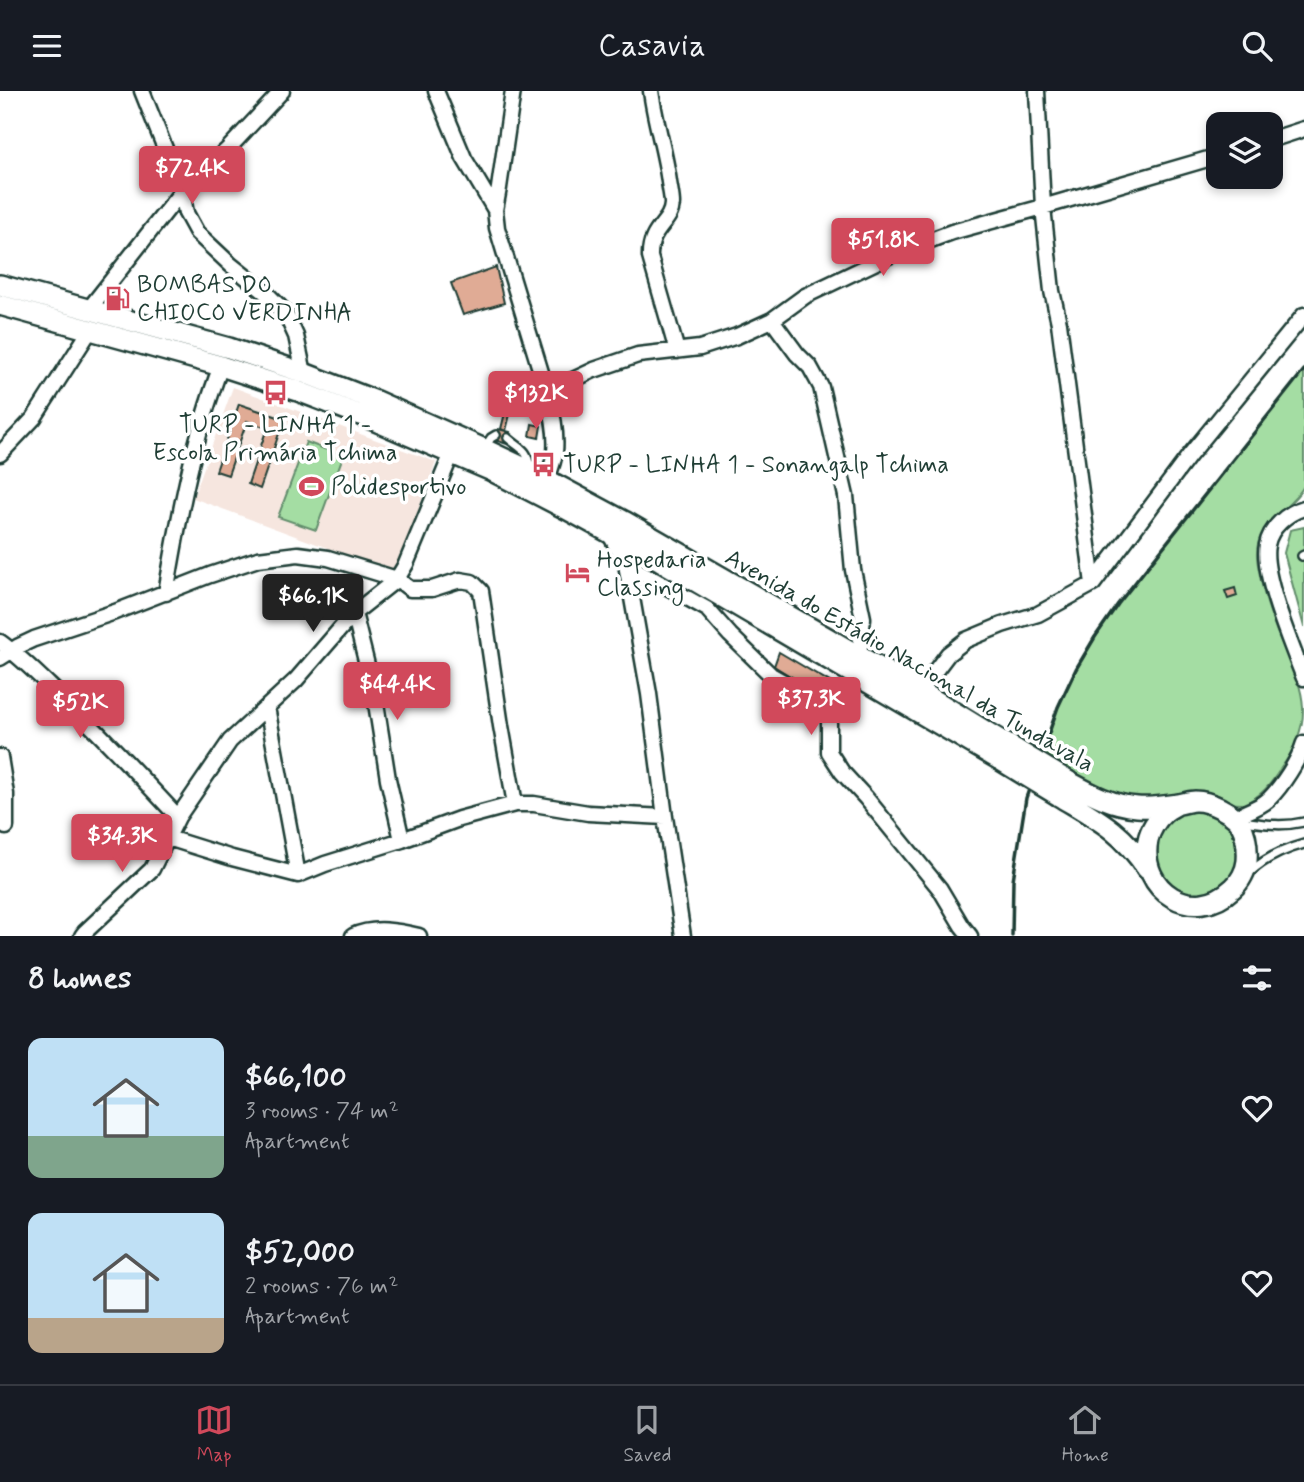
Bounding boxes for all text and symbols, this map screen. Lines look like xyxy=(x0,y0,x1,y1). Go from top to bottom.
text: Casavia xyxy=(598,25,706,67)
icon: menu xyxy=(28,27,66,65)
icon: search xyxy=(1238,27,1276,65)
map controls xyxy=(1206,112,1283,189)
button: layers xyxy=(1206,112,1283,189)
pin: $72.4K xyxy=(135,146,249,206)
text: $72.4K xyxy=(155,154,229,184)
pin: $51.8K xyxy=(826,219,940,278)
text: $51.8K xyxy=(847,226,919,256)
place label: BOMBAS DO CHIOCO VERDINHA xyxy=(137,270,352,329)
fuel station icon: BOMBAS DO CHIOCO VERDINHA xyxy=(103,284,131,312)
pin: $132K xyxy=(487,371,585,431)
bus stop icon: TURP - LINHA 1 - Escola Primária Tchima xyxy=(261,379,289,407)
text: $132K xyxy=(504,379,568,409)
place label: TURP - LINHA 1 - Escola Primária Tchima xyxy=(153,410,397,469)
bus stop icon: TURP - LINHA 1 - Sonangalp Tchima xyxy=(529,450,557,478)
place label: TURP - LINHA 1 - Sonangalp Tchima xyxy=(563,450,949,481)
sports icon: Polidesportivo xyxy=(297,472,325,500)
place label: Polidesportivo xyxy=(331,472,466,503)
street label: Avenida do Estádio Nacional da Tundavala xyxy=(719,543,1099,780)
place label: Hospedaria Classing xyxy=(597,545,706,606)
hotel icon: Hospedaria Classing xyxy=(563,559,591,587)
pin: $66.1K xyxy=(256,575,370,634)
text: $66.1K xyxy=(278,582,348,612)
pin: $44.4K xyxy=(340,663,454,722)
text: $44.4K xyxy=(359,670,435,700)
pin: $37.3K xyxy=(754,677,868,737)
pin: $52K xyxy=(39,681,121,740)
text: $37.3K xyxy=(778,685,844,715)
text: $52K xyxy=(52,688,108,718)
pin: $34.3K xyxy=(65,815,179,874)
text: $34.3K xyxy=(87,822,157,852)
text: 8 homes xyxy=(28,959,131,998)
icon: filters xyxy=(1238,959,1276,997)
text: $66,100 xyxy=(245,1058,347,1097)
icon: home xyxy=(84,1066,168,1150)
icon: heart xyxy=(1238,1089,1276,1127)
text: 3 rooms · 74 m² xyxy=(245,1097,399,1127)
text: Apartment xyxy=(245,1127,350,1157)
text: $52,000 xyxy=(245,1233,355,1272)
icon: home xyxy=(84,1241,168,1325)
icon: heart xyxy=(1238,1264,1276,1302)
text: 2 rooms · 76 m² xyxy=(245,1272,398,1302)
text: Apartment xyxy=(245,1302,350,1332)
tab: Map xyxy=(195,1401,233,1468)
tab: Saved xyxy=(623,1401,671,1468)
tab: Home xyxy=(1062,1401,1109,1468)

